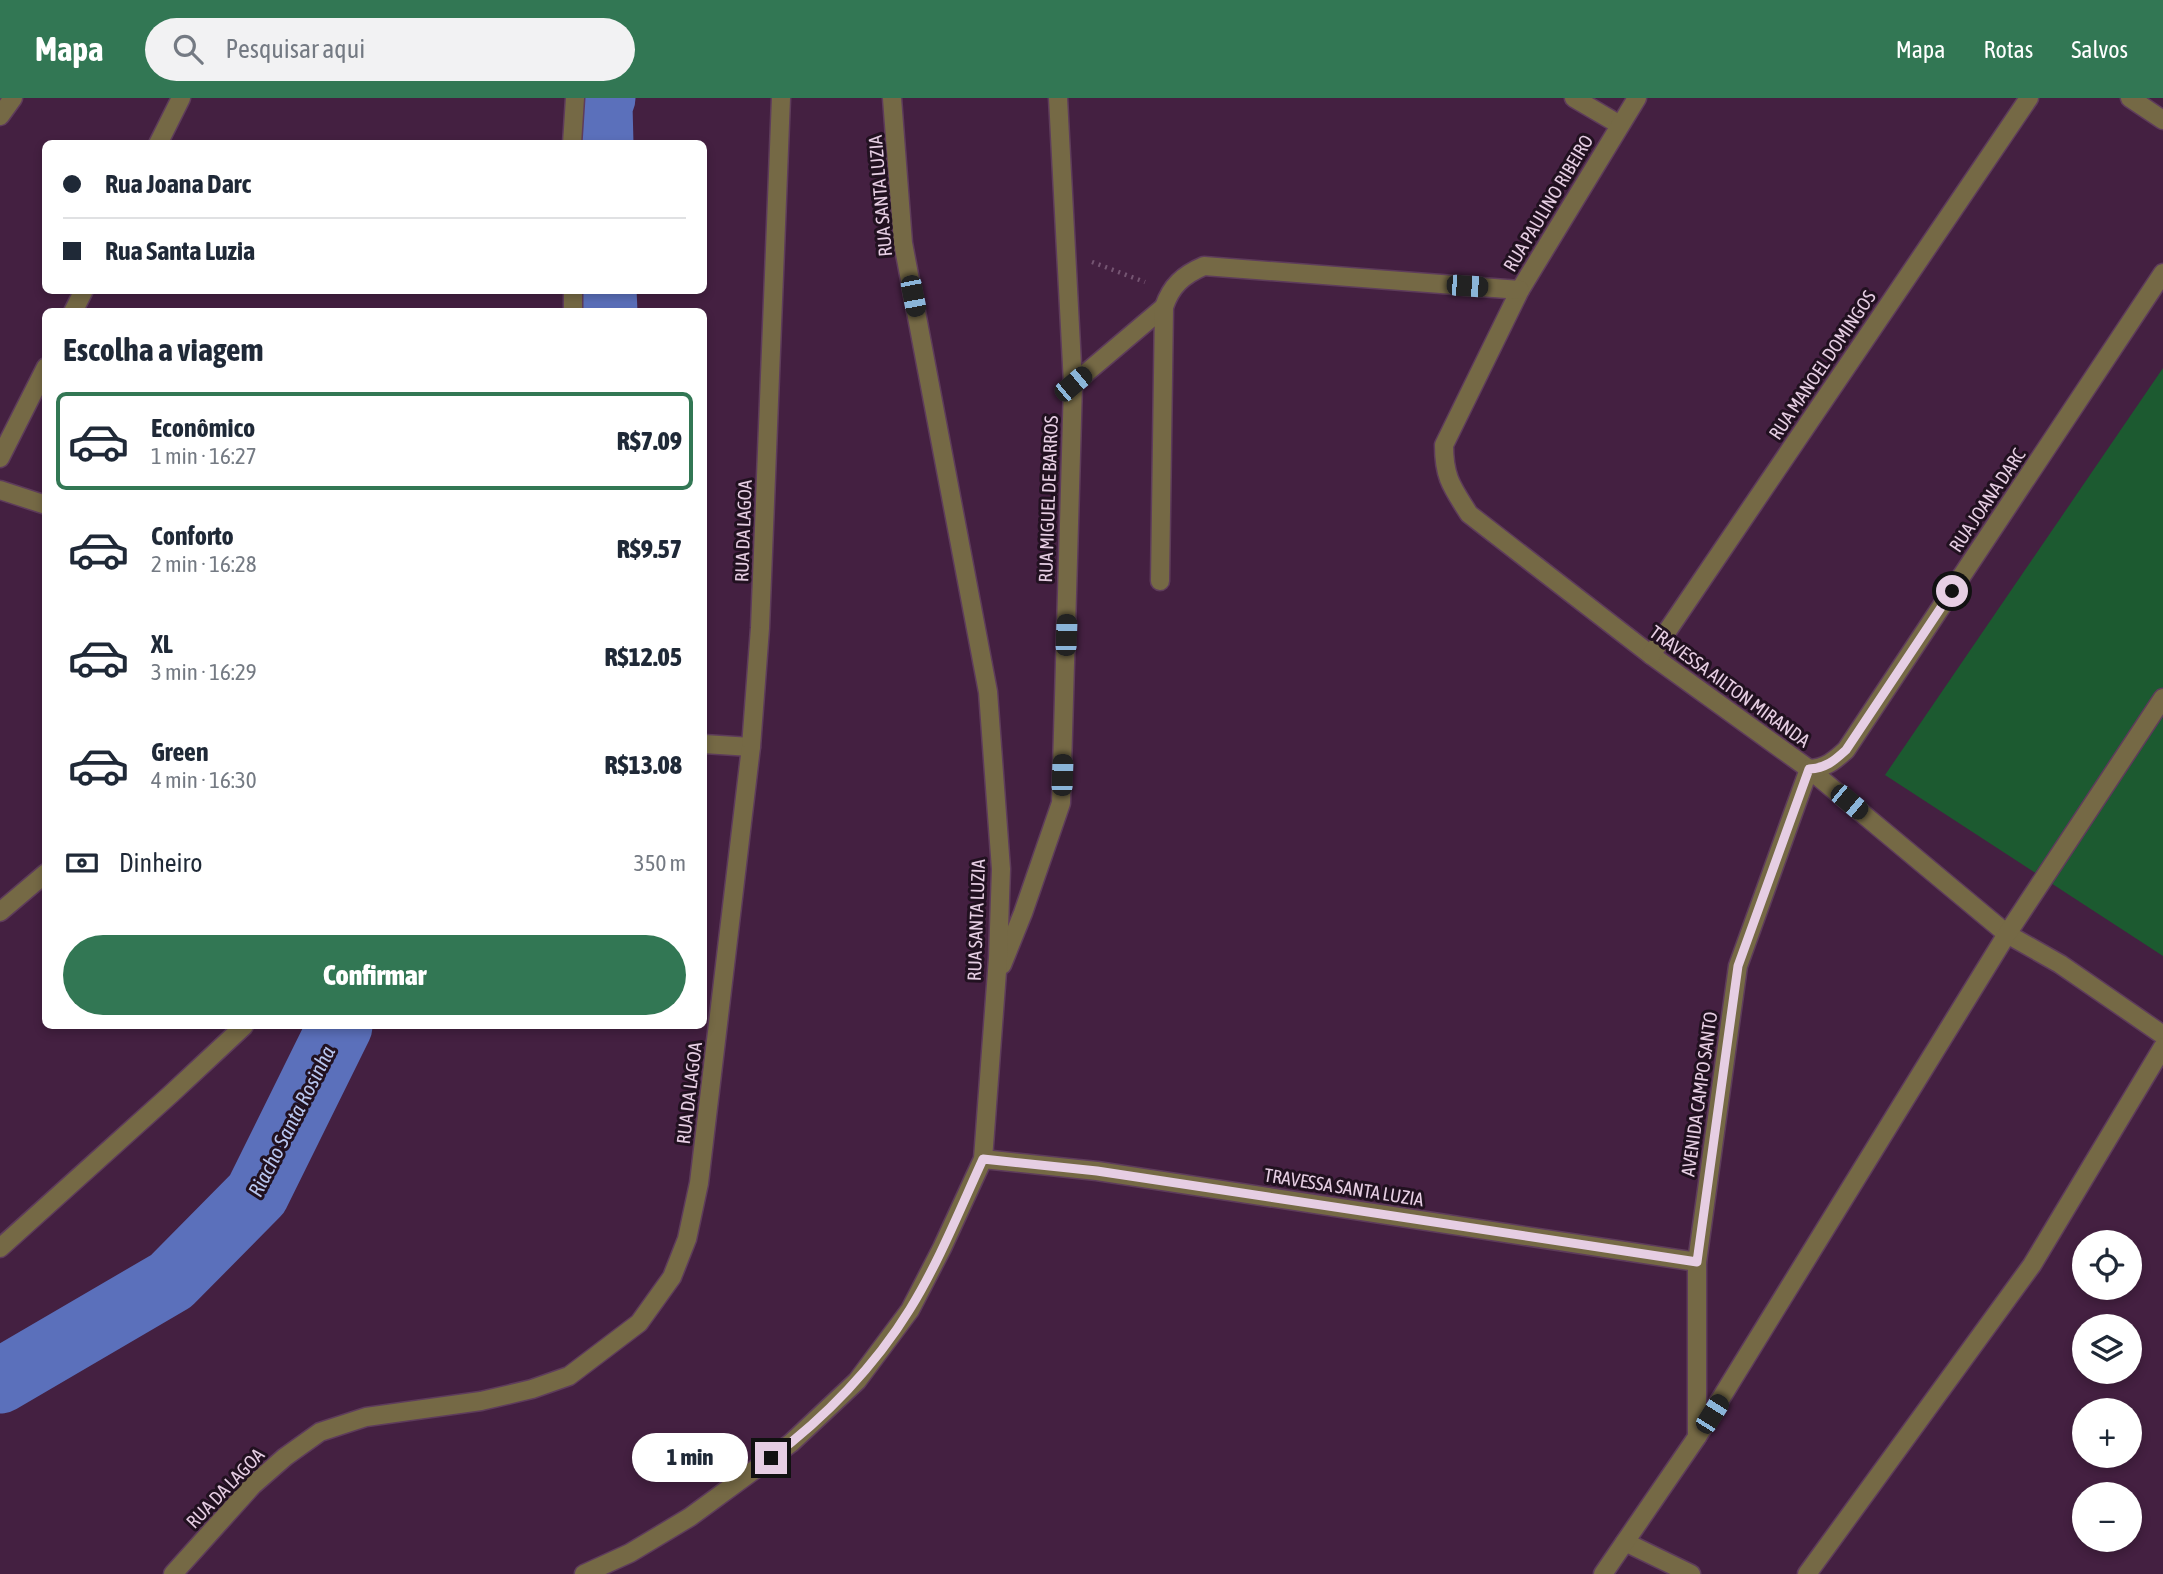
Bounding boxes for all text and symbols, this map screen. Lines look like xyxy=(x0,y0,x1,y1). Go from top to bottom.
search box xyxy=(145,18,635,81)
text: Mapa xyxy=(35,30,103,68)
icon: search xyxy=(169,30,207,68)
text: Pesquisar aqui xyxy=(225,34,365,64)
text: Mapa xyxy=(1896,36,1945,63)
text: Rotas xyxy=(1983,36,2033,63)
text: Salvos xyxy=(2071,36,2128,63)
street label: RUA PAULINO RIBEIRO xyxy=(1499,131,1597,275)
street label: RUA SANTA LUZIA xyxy=(864,134,896,258)
text: Rua Joana Darc xyxy=(105,169,251,199)
text: Rua Santa Luzia xyxy=(105,236,255,266)
car xyxy=(899,273,928,319)
car xyxy=(1446,274,1489,298)
street label: RUA MANOEL DOMINGOS xyxy=(1764,286,1880,444)
text: Escolha a viagem xyxy=(63,331,263,368)
car xyxy=(1051,362,1096,406)
icon: car xyxy=(67,410,130,473)
text: Econômico xyxy=(151,413,255,443)
street label: RUA MIGUEL DE BARROS xyxy=(1034,415,1062,583)
text: R$7.09 xyxy=(617,426,682,456)
text: 1 min · 16:27 xyxy=(151,443,257,469)
street label: RUA JOANA DARC xyxy=(1944,444,2030,556)
street label: RUA DA LAGOA xyxy=(730,479,756,583)
icon: car xyxy=(67,518,130,581)
text: Conforto xyxy=(151,521,234,551)
text: R$9.57 xyxy=(617,534,682,564)
text: 2 min · 16:28 xyxy=(151,551,257,577)
route start xyxy=(1936,575,1968,607)
car xyxy=(1055,614,1078,656)
street label: TRAVESSA AILTON MIRANDA xyxy=(1646,621,1815,752)
icon: car xyxy=(67,626,130,689)
text: XL xyxy=(151,629,173,659)
text: R$12.05 xyxy=(605,642,682,672)
text: 3 min · 16:29 xyxy=(151,659,257,685)
icon: car xyxy=(67,734,130,797)
text: Green xyxy=(151,737,209,767)
text: R$13.08 xyxy=(605,750,682,780)
car xyxy=(1051,754,1074,796)
text: 4 min · 16:30 xyxy=(151,767,257,793)
car xyxy=(1827,780,1872,824)
icon: cash xyxy=(63,844,101,882)
text: Dinheiro xyxy=(119,848,202,878)
text: 350 m xyxy=(634,850,686,876)
street label: RUA SANTA LUZIA xyxy=(963,858,989,981)
button: Confirmar xyxy=(63,935,686,1015)
street label: AVENIDA CAMPO SANTO xyxy=(1677,1010,1721,1178)
street label: RUA DA LAGOA xyxy=(672,1040,706,1145)
water label: Riacho Santa Rosinha xyxy=(243,1041,339,1200)
street label: TRAVESSA SANTA LUZIA xyxy=(1263,1164,1426,1211)
map controls xyxy=(2072,1230,2142,1552)
button: locate xyxy=(2072,1230,2142,1300)
button: layers xyxy=(2072,1314,2142,1384)
car xyxy=(1692,1391,1733,1437)
button: + xyxy=(2072,1398,2142,1468)
callout: 1 min xyxy=(631,1434,746,1482)
route end xyxy=(755,1442,787,1474)
street label: RUA DA LAGOA xyxy=(182,1443,269,1532)
text: 1 min xyxy=(667,1444,713,1470)
button: − xyxy=(2072,1482,2142,1552)

